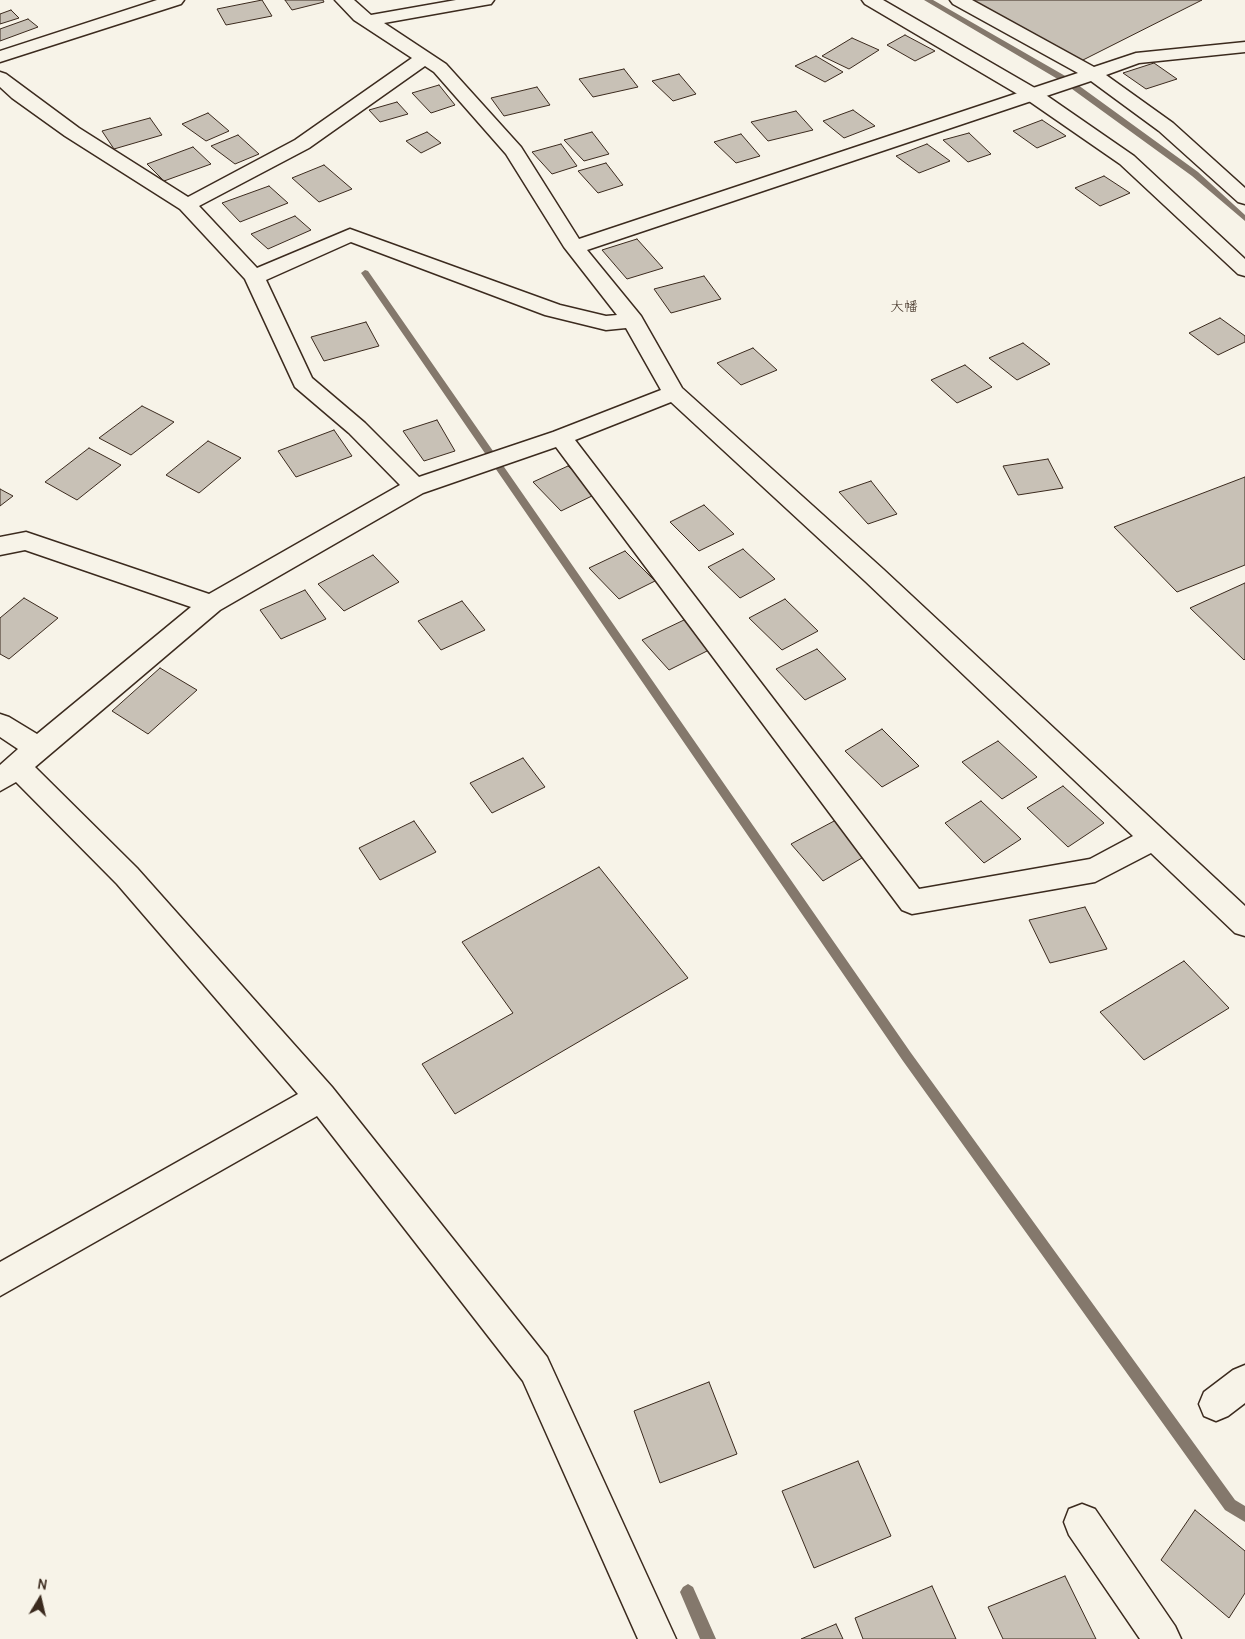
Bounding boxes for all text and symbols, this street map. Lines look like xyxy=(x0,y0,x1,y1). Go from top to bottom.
district label: 大幡 xyxy=(890,299,918,315)
north arrow xyxy=(15,1574,65,1624)
text: N xyxy=(36,1575,49,1594)

